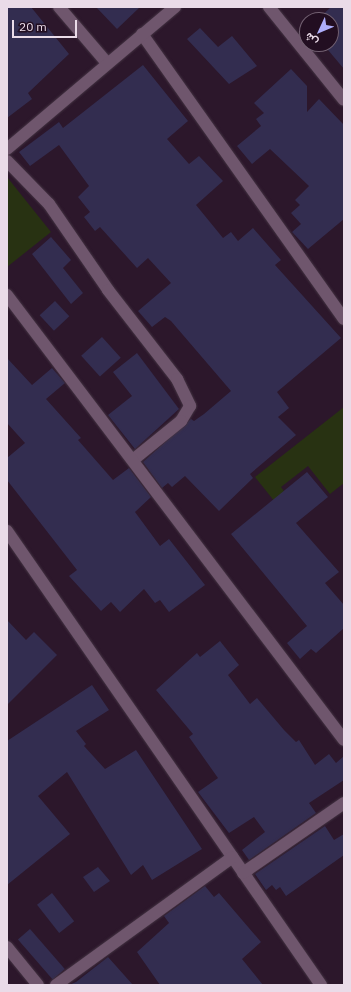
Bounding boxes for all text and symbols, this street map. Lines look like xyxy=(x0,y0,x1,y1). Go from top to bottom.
scale bar xyxy=(14,12,79,38)
north arrow xyxy=(299,12,339,52)
text: 20 m xyxy=(19,19,47,34)
text: ش xyxy=(301,30,321,49)

